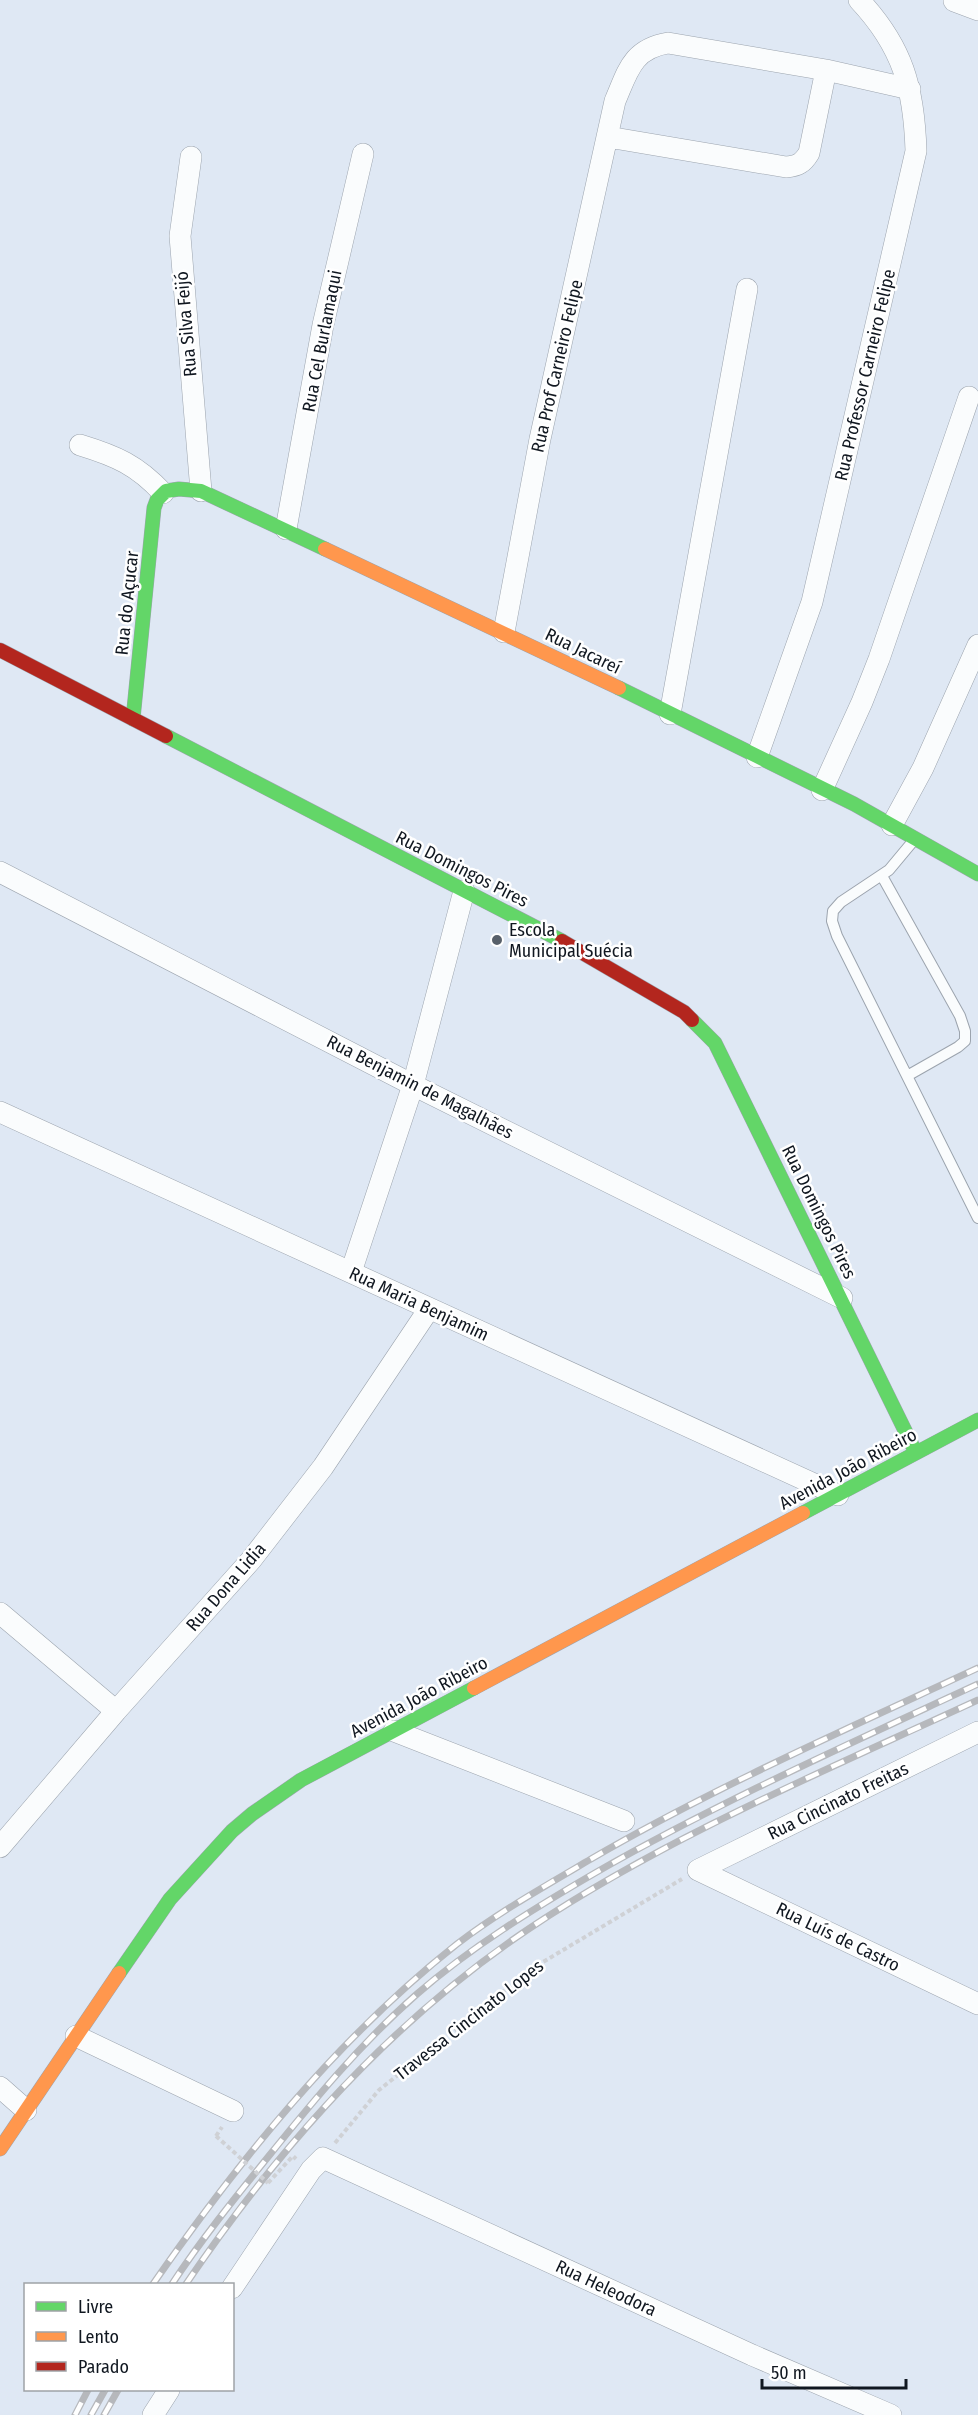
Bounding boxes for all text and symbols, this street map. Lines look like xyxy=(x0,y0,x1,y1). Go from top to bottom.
street label: Rua Professor Carneiro Felipe xyxy=(830,267,900,483)
street label: Rua Cel Burlamaqui xyxy=(297,268,347,414)
street label: Rua Silva Feijó xyxy=(170,270,202,378)
street label: Rua Prof Carneiro Felipe xyxy=(526,277,588,455)
street label: Rua do Açucar xyxy=(111,549,143,656)
street label: Rua Jacareí xyxy=(542,623,625,679)
street label: Rua Domingos Pires xyxy=(392,826,532,912)
place label: Escola Municipal Suécia xyxy=(509,919,633,962)
marker: Escola Municipal Suécia xyxy=(490,933,504,947)
street label: Rua Benjamin de Magalhães xyxy=(323,1030,517,1144)
street label: Rua Domingos Pires xyxy=(777,1142,861,1283)
street label: Rua Maria Benjamim xyxy=(346,1262,492,1346)
street label: Avenida João Ribeiro xyxy=(776,1424,920,1514)
street label: Rua Dona Lidia xyxy=(182,1538,271,1636)
street label: Avenida João Ribeiro xyxy=(347,1652,491,1742)
street label: Rua Cincinato Freitas xyxy=(764,1757,912,1845)
street label: Rua Luís de Castro xyxy=(772,1898,904,1976)
street label: Travessa Cincinato Lopes xyxy=(390,1955,548,2085)
street label: Rua Heleodora xyxy=(552,2255,660,2321)
legend xyxy=(24,2283,234,2391)
text: Livre xyxy=(78,2296,113,2318)
text: Lento xyxy=(78,2326,119,2348)
scale bar xyxy=(762,2352,906,2390)
text: Parado xyxy=(78,2356,129,2378)
text: 50 m xyxy=(771,2362,807,2384)

